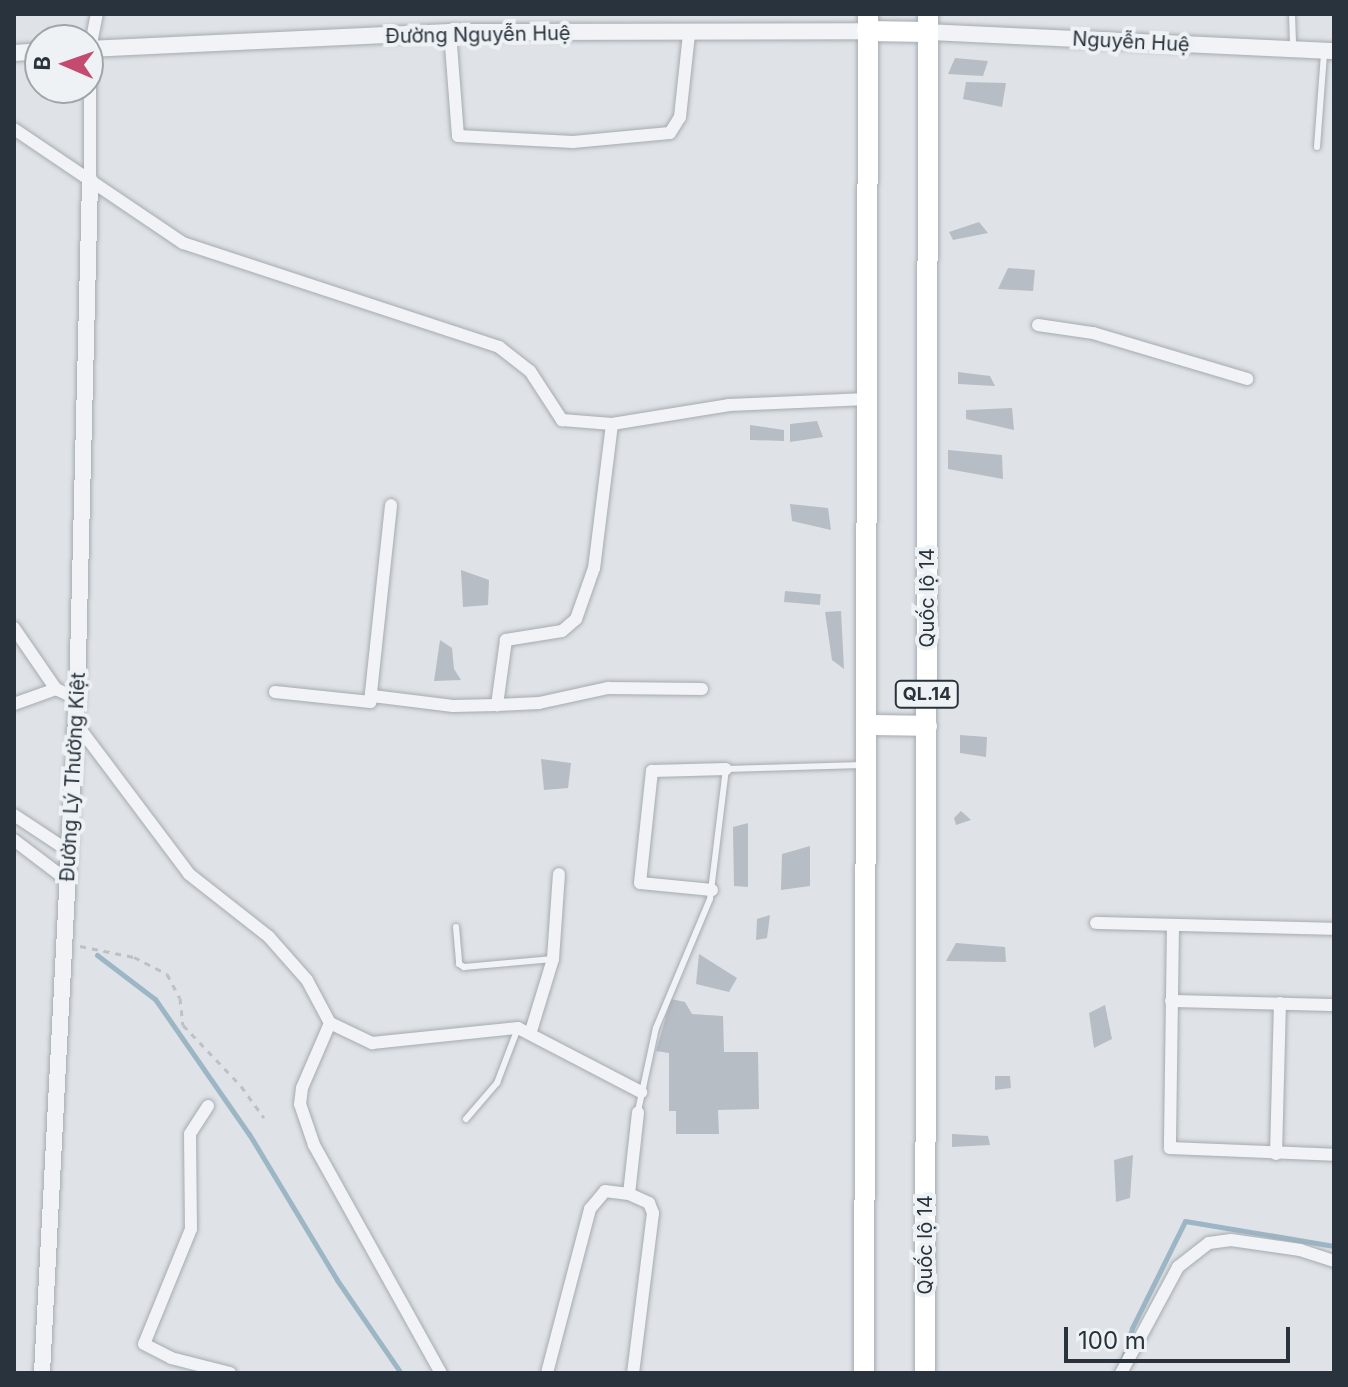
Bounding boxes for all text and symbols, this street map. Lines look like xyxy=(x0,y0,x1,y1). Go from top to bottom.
street label: Đường Nguyễn Huệ xyxy=(385,21,571,49)
north arrow xyxy=(24,24,104,104)
street label: Nguyễn Huệ xyxy=(1072,27,1190,57)
text: B xyxy=(29,56,55,71)
street label: Quốc lộ 14 xyxy=(915,548,939,648)
street label: Đường Lý Thường Kiệt xyxy=(56,672,90,882)
road number: QL.14 xyxy=(893,680,961,708)
street label: Quốc lộ 14 xyxy=(913,1195,937,1295)
scale bar xyxy=(1068,1311,1294,1361)
text: 100 m xyxy=(1078,1326,1146,1355)

